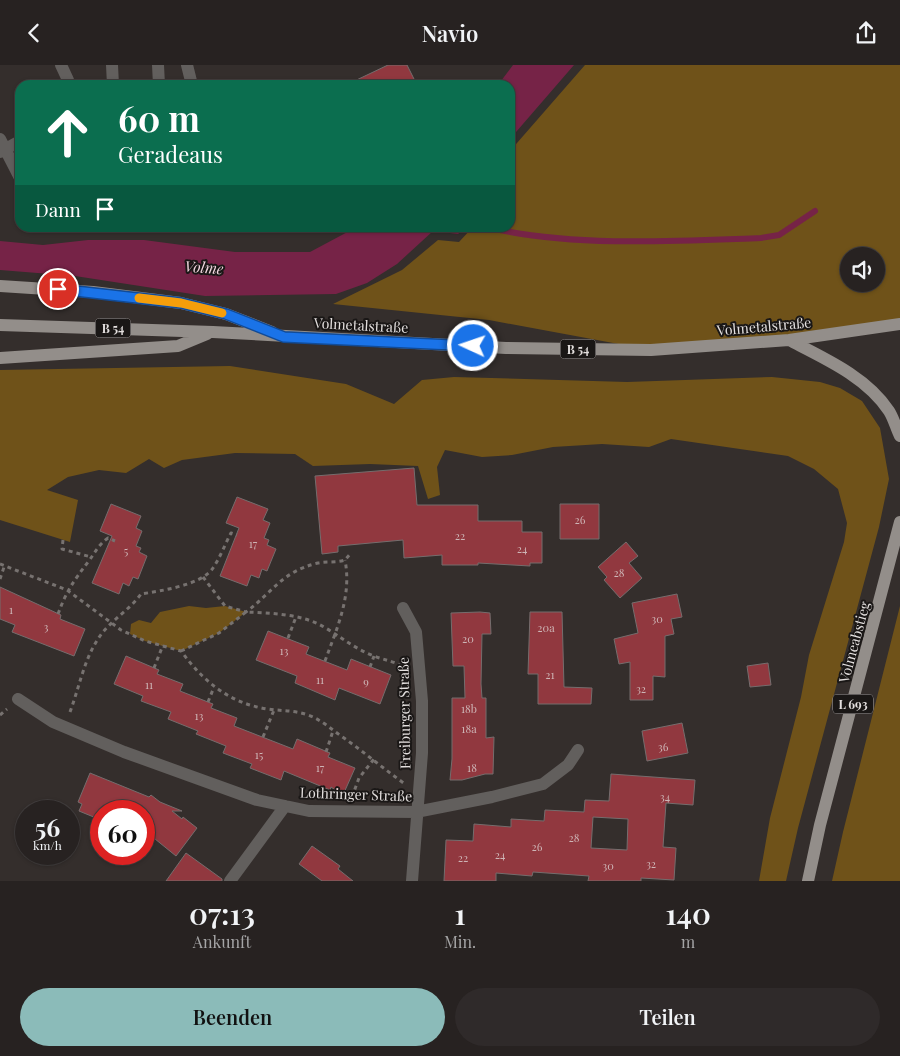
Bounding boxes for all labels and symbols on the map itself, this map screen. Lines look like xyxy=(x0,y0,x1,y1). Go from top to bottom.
water label: Volme xyxy=(184,256,225,278)
pin xyxy=(37,268,79,310)
street label: Volmetalstraße xyxy=(715,312,812,340)
street label: Volmetalstraße xyxy=(312,313,409,337)
road number: B 54 xyxy=(96,319,130,337)
position arrow xyxy=(446,319,498,371)
road number: B 54 xyxy=(560,339,596,359)
house number: 26 xyxy=(575,512,586,527)
house number: 22 xyxy=(455,528,465,543)
house number: 17 xyxy=(249,536,258,551)
house number: 24 xyxy=(517,541,528,556)
house number: 5 xyxy=(124,543,129,558)
house number: 28 xyxy=(614,565,625,580)
street label: Volmeabstieg xyxy=(834,599,874,686)
house number: 1 xyxy=(9,602,13,617)
house number: 30 xyxy=(651,611,663,626)
house number: 3 xyxy=(44,619,49,634)
house number: 20a xyxy=(537,620,555,635)
house number: 20 xyxy=(462,631,474,646)
house number: 13 xyxy=(280,643,288,658)
street label: Freiburger Straße xyxy=(394,657,414,769)
house number: 21 xyxy=(545,667,555,682)
house number: 11 xyxy=(316,672,324,687)
house number: 9 xyxy=(363,674,369,689)
house number: 11 xyxy=(145,677,153,692)
house number: 32 xyxy=(636,681,646,696)
road number: L 693 xyxy=(833,695,873,713)
house number: 18b xyxy=(461,701,477,716)
house number: 13 xyxy=(195,708,203,723)
house number: 18a xyxy=(461,721,477,736)
house number: 36 xyxy=(658,739,669,754)
house number: 15 xyxy=(255,747,264,762)
house number: 17 xyxy=(316,760,325,775)
house number: 18 xyxy=(467,760,477,775)
street label: Lothringer Straße xyxy=(300,783,412,805)
house number: 34 xyxy=(660,789,671,804)
speed limit sign: 60 xyxy=(90,800,155,865)
house number: 28 xyxy=(569,830,580,845)
house number: 26 xyxy=(532,839,543,854)
house number: 24 xyxy=(495,847,506,862)
house number: 22 xyxy=(458,850,468,865)
house number: 32 xyxy=(646,856,656,871)
house number: 30 xyxy=(602,858,614,873)

